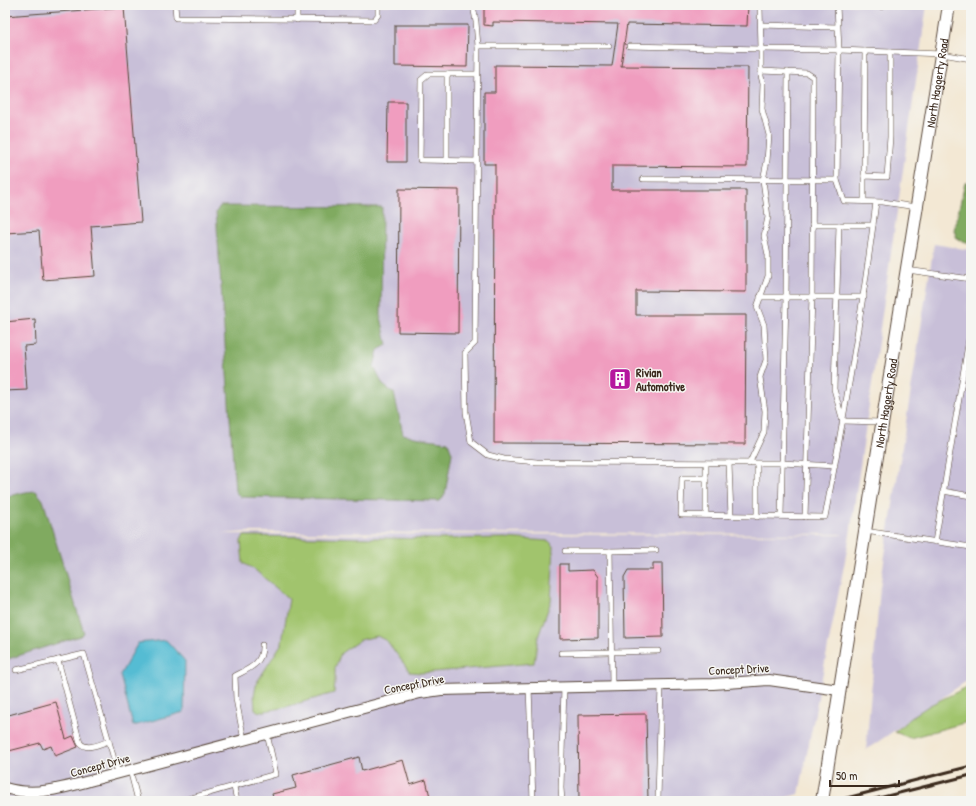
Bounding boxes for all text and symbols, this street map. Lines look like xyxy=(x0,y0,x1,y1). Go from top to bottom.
street label: North Haggerty Road xyxy=(921,37,952,129)
street label: North Haggerty Road xyxy=(870,357,901,449)
place label: Rivian Automotive xyxy=(636,364,685,395)
building icon: Rivian Automotive xyxy=(607,366,633,392)
street label: Concept Drive xyxy=(708,659,770,679)
street label: Concept Drive xyxy=(382,670,446,698)
street label: Concept Drive xyxy=(68,749,132,781)
scale bar xyxy=(830,762,899,788)
text: 50 m xyxy=(836,767,857,784)

